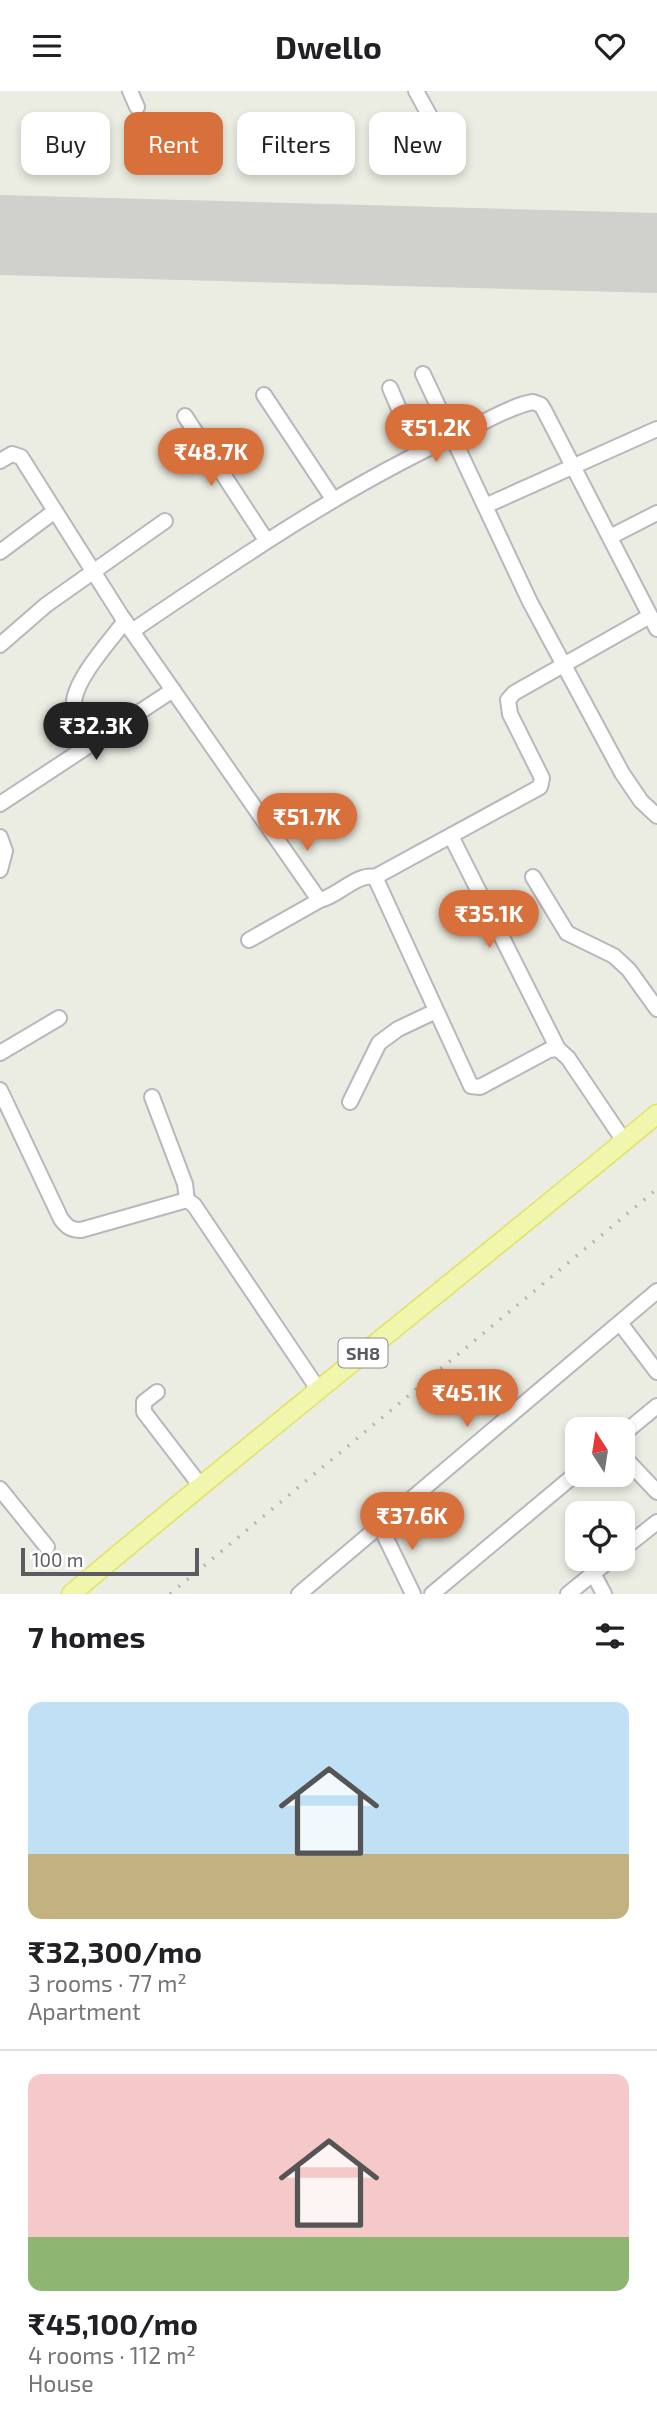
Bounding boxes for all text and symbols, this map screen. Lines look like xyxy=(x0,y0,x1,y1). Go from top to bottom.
icon: menu xyxy=(28,27,66,65)
text: Dwello xyxy=(275,27,382,65)
icon: heart xyxy=(591,27,629,65)
chip: Buy xyxy=(21,112,110,175)
chip: Rent xyxy=(124,112,223,175)
chip: Filters xyxy=(237,112,355,175)
chip: New xyxy=(369,112,466,175)
pin: ₹51.2K xyxy=(379,405,493,464)
text: ₹51.2K xyxy=(401,413,471,441)
pin: ₹48.7K xyxy=(154,429,268,488)
text: ₹48.7K xyxy=(174,437,248,465)
pin: ₹32.3K xyxy=(39,703,153,762)
text: ₹32.3K xyxy=(59,711,133,739)
pin: ₹51.7K xyxy=(250,793,364,853)
text: ₹51.7K xyxy=(273,802,341,830)
pin: ₹35.1K xyxy=(432,891,546,950)
text: ₹35.1K xyxy=(455,899,523,927)
road number: SH8 xyxy=(338,1338,388,1367)
pin: ₹45.1K xyxy=(410,1369,524,1429)
text: ₹45.1K xyxy=(432,1378,502,1406)
north arrow xyxy=(565,1417,635,1487)
map controls xyxy=(565,1417,635,1571)
pin: ₹37.6K xyxy=(355,1493,469,1552)
text: ₹37.6K xyxy=(376,1501,448,1529)
button: locate xyxy=(565,1501,635,1571)
scale bar xyxy=(21,1545,200,1577)
text: 100 m xyxy=(32,1548,83,1571)
icon: filters xyxy=(591,1617,629,1655)
text: 7 homes xyxy=(28,1618,145,1654)
icon: home xyxy=(266,1748,392,1874)
text: ₹32,300/mo xyxy=(28,1933,202,1969)
text: 3 rooms · 77 m² xyxy=(28,1969,187,1997)
text: Apartment xyxy=(28,1997,141,2025)
icon: home xyxy=(266,2120,392,2246)
text: ₹45,100/mo xyxy=(28,2305,198,2341)
text: 4 rooms · 112 m² xyxy=(28,2341,196,2369)
text: House xyxy=(28,2369,94,2397)

